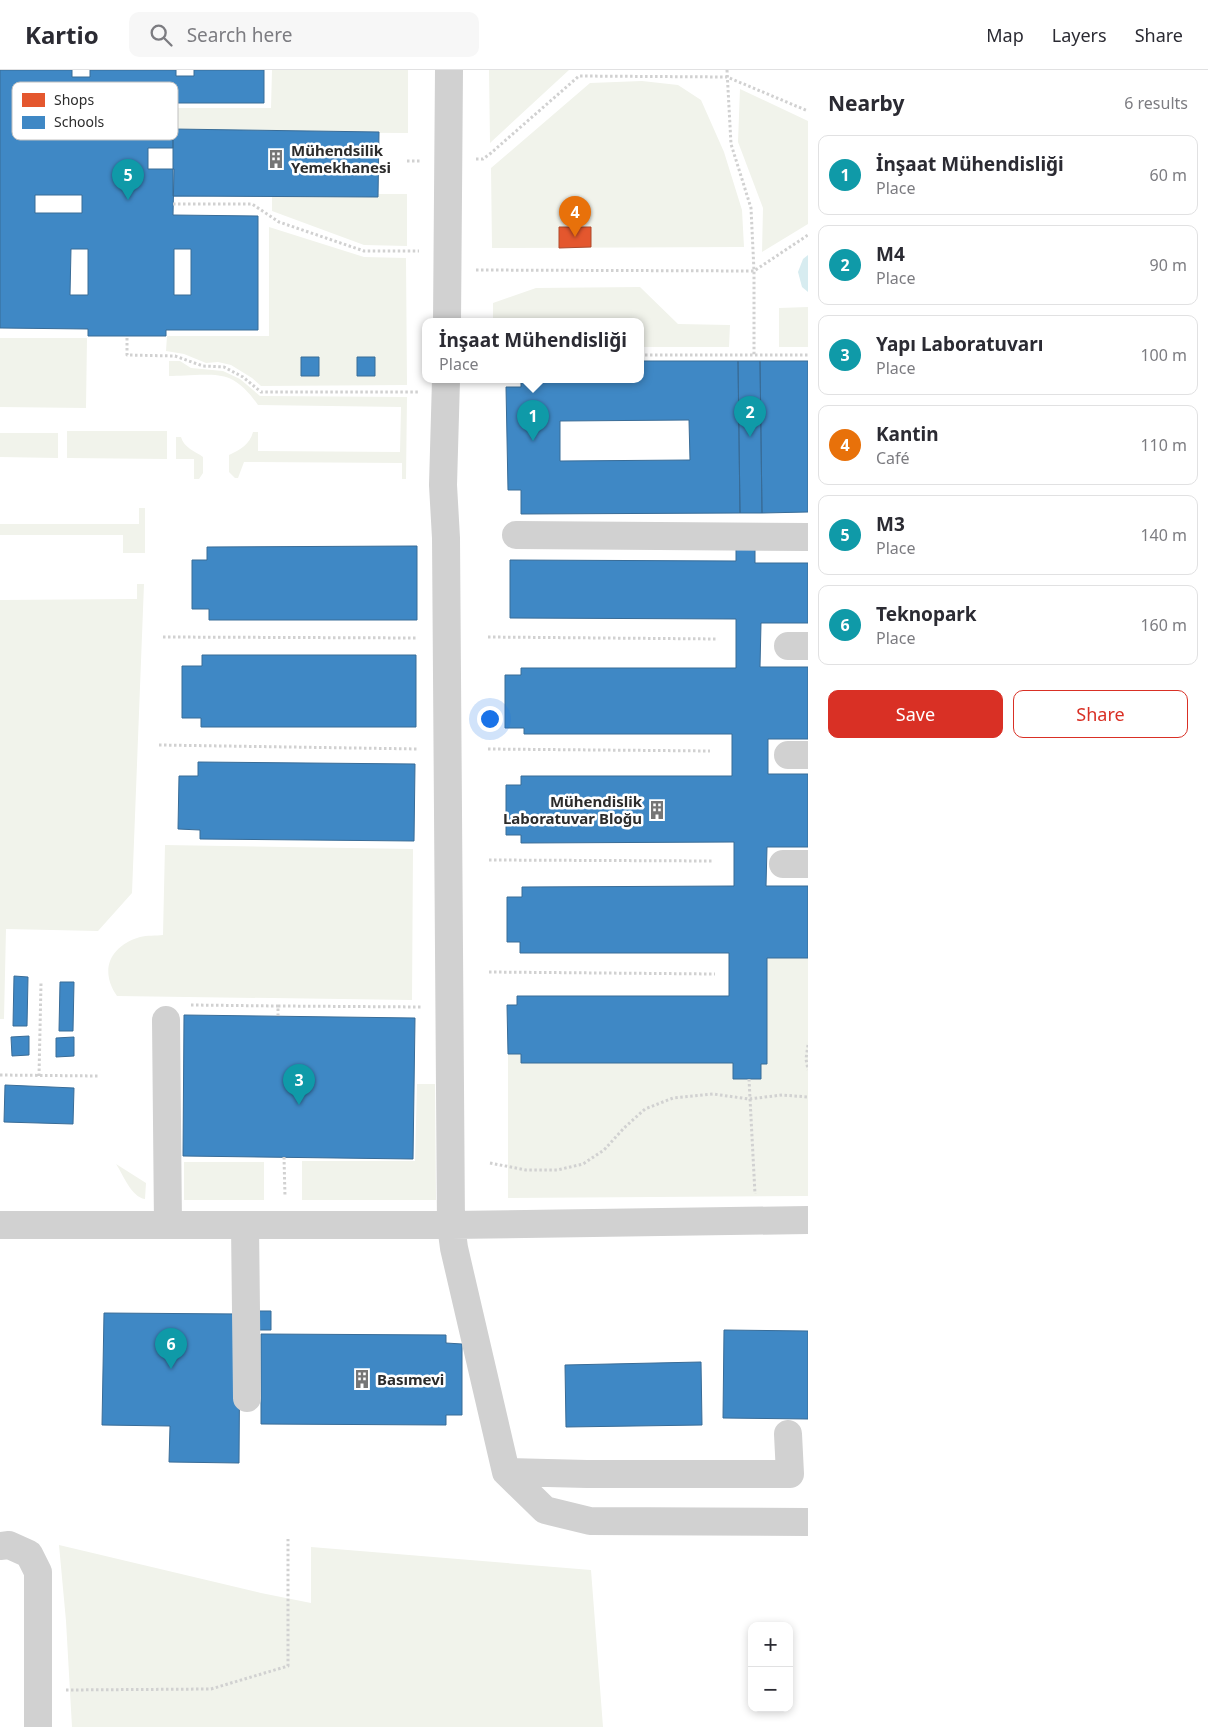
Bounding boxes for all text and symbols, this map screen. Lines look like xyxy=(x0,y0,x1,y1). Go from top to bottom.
search box xyxy=(129,12,479,57)
text: Kartio xyxy=(25,18,99,51)
icon: search xyxy=(147,21,175,49)
text: Search here xyxy=(187,22,292,48)
text: Map xyxy=(986,23,1024,47)
text: Layers xyxy=(1052,23,1107,47)
text: Share xyxy=(1135,23,1183,47)
legend xyxy=(12,82,178,140)
text: Nearby xyxy=(828,89,904,117)
text: Shops xyxy=(54,90,94,109)
text: 6 results xyxy=(1124,92,1188,114)
text: Schools xyxy=(54,112,105,131)
place label: Mühendsilik Yemekhanesi xyxy=(291,140,391,177)
building icon: Mühendsilik Yemekhanesi xyxy=(265,148,287,170)
text: İnşaat Mühendisliği xyxy=(876,151,1064,177)
pin: 5 xyxy=(112,159,144,200)
text: 1 xyxy=(840,164,850,186)
text: 60 m xyxy=(1150,164,1187,186)
text: Place xyxy=(876,177,916,199)
pin: 4 xyxy=(559,196,591,237)
text: M4 xyxy=(876,241,905,267)
text: 2 xyxy=(840,254,850,276)
text: 90 m xyxy=(1150,254,1187,276)
text: Place xyxy=(876,267,916,289)
popup xyxy=(422,318,644,383)
text: İnşaat Mühendisliği xyxy=(439,327,627,353)
text: Yapı Laboratuvarı xyxy=(876,331,1043,357)
text: 3 xyxy=(840,344,850,366)
text: 100 m xyxy=(1140,344,1187,366)
text: Place xyxy=(439,353,479,375)
text: Place xyxy=(876,357,916,379)
pin: 2 xyxy=(734,396,766,437)
pin: 1 xyxy=(517,400,549,441)
text: Kantin xyxy=(876,421,939,447)
text: 4 xyxy=(840,434,850,456)
text: 110 m xyxy=(1140,434,1187,456)
text: Café xyxy=(876,447,910,469)
text: M3 xyxy=(876,511,905,537)
text: 5 xyxy=(840,524,850,546)
text: 140 m xyxy=(1140,524,1187,546)
text: Place xyxy=(876,537,916,559)
text: Teknopark xyxy=(876,601,977,627)
text: 6 xyxy=(840,614,850,636)
text: 160 m xyxy=(1140,614,1187,636)
text: Place xyxy=(876,627,916,649)
button: Save xyxy=(828,690,1003,738)
button: Share xyxy=(1013,690,1188,738)
your location xyxy=(477,706,503,732)
place label: Mühendislik Laboratuvar Bloğu xyxy=(503,791,643,828)
building icon: Mühendislik Laboratuvar Bloğu xyxy=(646,799,668,821)
pin: 3 xyxy=(283,1064,315,1105)
pin: 6 xyxy=(155,1328,187,1369)
building icon: Basımevi xyxy=(351,1368,373,1390)
place label: Basımevi xyxy=(377,1369,444,1389)
map controls xyxy=(748,1622,793,1712)
button: + xyxy=(748,1622,793,1667)
button: − xyxy=(748,1667,793,1712)

